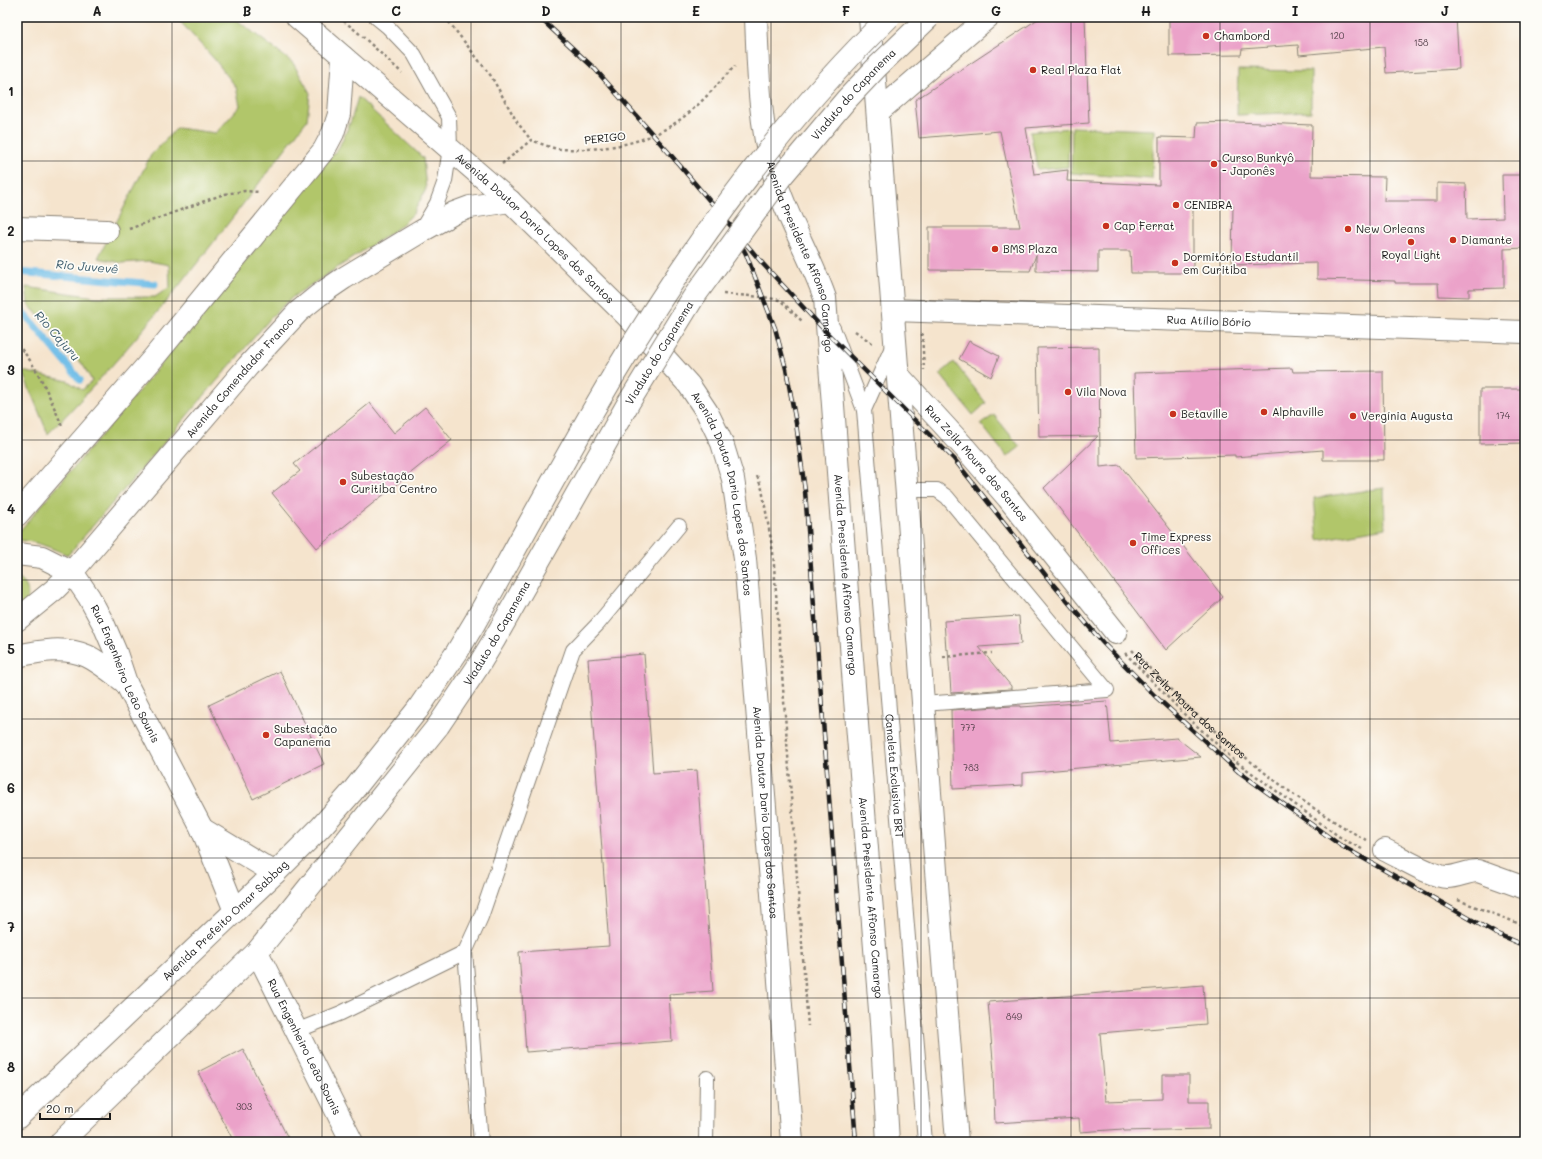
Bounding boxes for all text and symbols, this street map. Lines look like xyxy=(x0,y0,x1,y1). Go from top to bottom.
text: A xyxy=(92,2,102,19)
text: B xyxy=(243,2,252,19)
text: C xyxy=(391,2,401,19)
text: D xyxy=(541,2,551,19)
text: E xyxy=(692,2,700,19)
text: F xyxy=(842,2,850,19)
text: G xyxy=(991,2,1001,19)
text: H xyxy=(1141,2,1151,19)
text: I xyxy=(1292,2,1299,19)
text: J xyxy=(1441,2,1449,19)
place label: Chambord xyxy=(1214,28,1270,43)
house number: 120 xyxy=(1330,30,1345,41)
marker: Chambord xyxy=(1201,31,1211,41)
house number: 158 xyxy=(1414,37,1429,48)
street label: Viaduto do Capanema xyxy=(807,45,899,143)
place label: Real Plaza Flat xyxy=(1041,62,1122,77)
marker: Real Plaza Flat xyxy=(1028,65,1038,75)
text: 1 xyxy=(8,82,14,99)
street label: PERIGO xyxy=(583,128,627,147)
street label: Avenida Doutor Dario Lopes dos Santos xyxy=(452,149,618,306)
place label: Curso Bunkyô - Japonês xyxy=(1222,150,1294,178)
street label: Avenida Presidente Affonso Camargo xyxy=(764,159,837,353)
marker: Curso Bunkyô - Japonês xyxy=(1209,159,1219,169)
place label: CENIBRA xyxy=(1184,197,1233,212)
marker: CENIBRA xyxy=(1171,200,1181,210)
place label: Cap Ferrat xyxy=(1114,218,1175,233)
marker: Cap Ferrat xyxy=(1101,221,1111,231)
place label: New Orleans xyxy=(1356,221,1425,236)
text: 2 xyxy=(7,222,15,239)
marker: New Orleans xyxy=(1343,224,1353,234)
place label: Diamante xyxy=(1461,232,1512,247)
marker: Diamante xyxy=(1448,235,1458,245)
marker: Royal Light xyxy=(1406,237,1416,247)
place label: BMS Plaza xyxy=(1003,241,1058,256)
marker: BMS Plaza xyxy=(990,244,1000,254)
place label: Royal Light xyxy=(1381,247,1441,262)
place label: Dormitório Estudantil em Curitiba xyxy=(1183,249,1298,277)
water label: Rio Juvevê xyxy=(55,255,119,277)
marker: Dormitório Estudantil em Curitiba xyxy=(1170,258,1180,268)
street label: Viaduto do Capanema xyxy=(621,298,697,407)
water label: Rio Cajuru xyxy=(32,307,84,364)
street label: Rua Atílio Bório xyxy=(1166,312,1252,329)
street label: Avenida Comendador Franco xyxy=(182,313,297,441)
text: 3 xyxy=(7,361,15,378)
place label: Vila Nova xyxy=(1076,384,1127,399)
marker: Vila Nova xyxy=(1063,387,1073,397)
street label: Avenida Doutor Dario Lopes dos Santos xyxy=(688,388,756,596)
street label: Rua Zeila Moura dos Santos xyxy=(922,401,1032,524)
place label: Alphaville xyxy=(1272,404,1324,419)
place label: Betaville xyxy=(1181,406,1228,421)
marker: Alphaville xyxy=(1259,407,1269,417)
place label: Vergínia Augusta xyxy=(1361,408,1453,423)
marker: Betaville xyxy=(1168,409,1178,419)
house number: 174 xyxy=(1496,410,1511,421)
marker: Vergínia Augusta xyxy=(1348,411,1358,421)
place label: Subestação Curitiba Centro xyxy=(351,468,437,496)
street label: Avenida Presidente Affonso Camargo xyxy=(831,473,861,676)
marker: Subestação Curitiba Centro xyxy=(338,477,348,487)
text: 4 xyxy=(7,500,15,517)
place label: Time Express Offices xyxy=(1141,529,1211,557)
marker: Time Express Offices xyxy=(1128,538,1138,548)
street label: Viaduto do Capanema xyxy=(459,578,533,688)
street label: Rua Engenheiro Leão Sounis xyxy=(87,602,164,745)
text: 5 xyxy=(7,640,15,657)
street label: Rua Zeila Moura dos Santos xyxy=(1130,648,1250,762)
street label: Avenida Doutor Dario Lopes dos Santos xyxy=(750,706,782,919)
street label: Canaleta Exclusiva BRT xyxy=(882,713,908,839)
place label: Subestação Capanema xyxy=(274,721,337,749)
house number: 777 xyxy=(960,722,976,733)
marker: Subestação Capanema xyxy=(261,730,271,740)
house number: 783 xyxy=(963,762,979,773)
text: 6 xyxy=(7,779,15,796)
street label: Avenida Presidente Affonso Camargo xyxy=(856,796,887,999)
street label: Avenida Prefeito Omar Sabbag xyxy=(159,857,291,983)
text: 7 xyxy=(7,918,15,935)
street label: Rua Engenheiro Leão Sounis xyxy=(265,976,345,1117)
house number: 849 xyxy=(1006,1011,1023,1022)
text: 8 xyxy=(7,1058,15,1075)
scale bar xyxy=(40,1095,110,1121)
text: 20 m xyxy=(46,1100,74,1116)
house number: 303 xyxy=(236,1101,252,1112)

